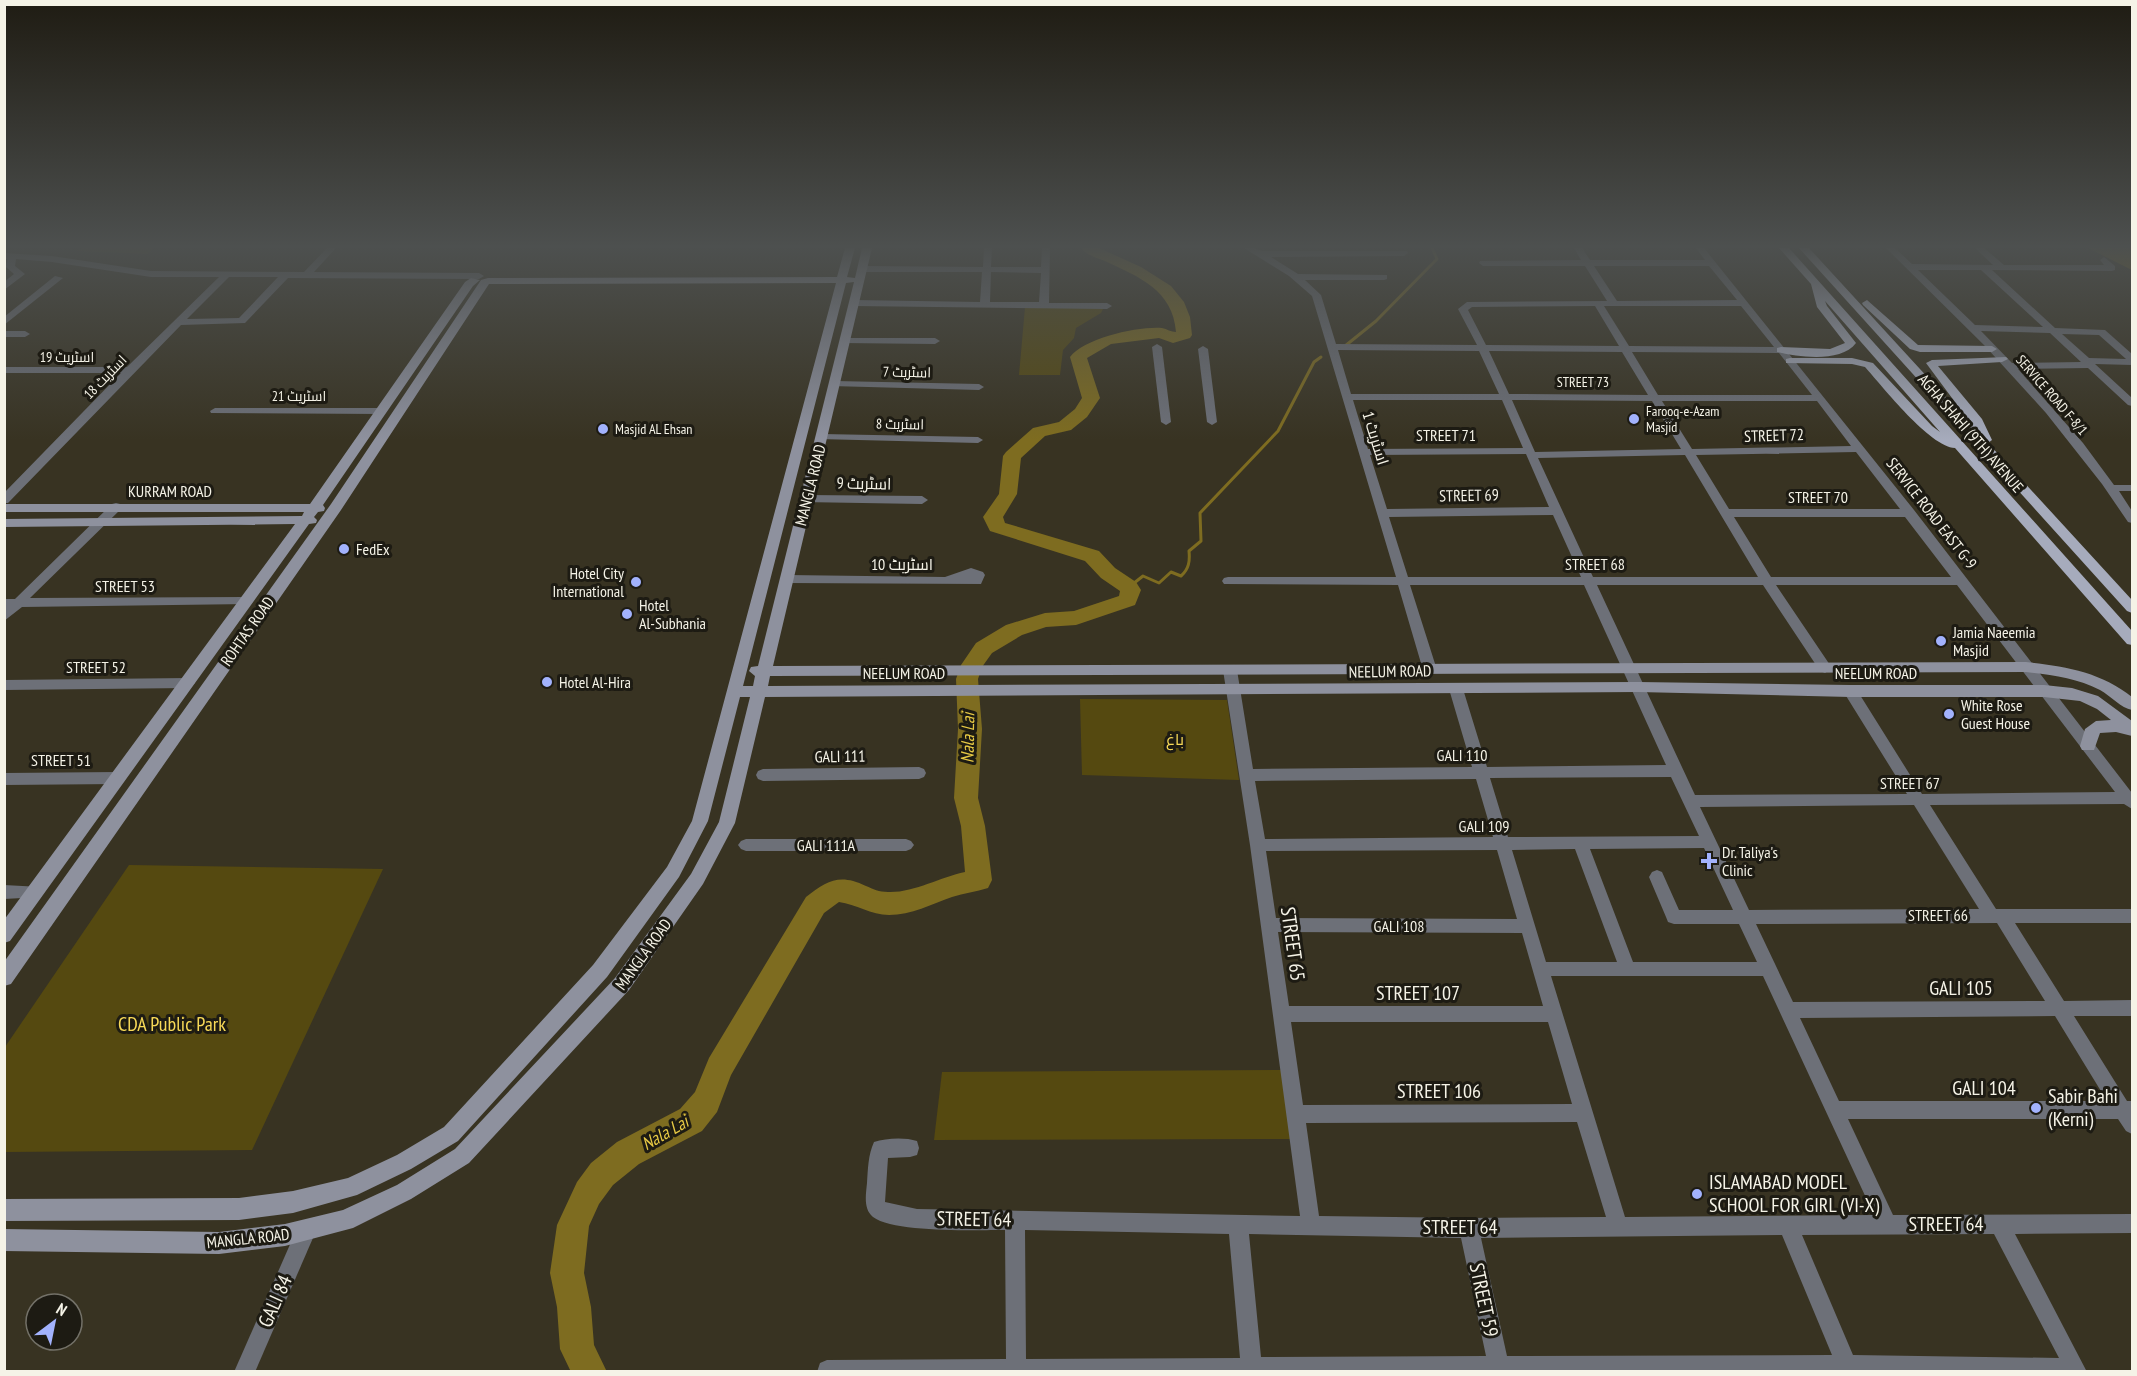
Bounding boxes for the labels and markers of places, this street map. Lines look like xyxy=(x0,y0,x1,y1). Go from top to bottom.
place label: Farooq-e-Azam Masjid xyxy=(1646,402,1719,436)
marker: Farooq-e-Azam Masjid xyxy=(1627,412,1641,426)
place label: Masjid AL Ehsan xyxy=(615,420,693,438)
marker: Masjid AL Ehsan xyxy=(596,422,610,436)
place label: FedEx xyxy=(356,539,390,559)
marker: FedEx xyxy=(337,542,351,556)
place label: Hotel City International xyxy=(553,563,624,601)
marker: Hotel City International xyxy=(629,575,643,589)
place label: Hotel Al-Subhania xyxy=(639,595,706,633)
marker: Hotel Al-Subhania xyxy=(620,607,634,621)
place label: Jamia Naeemia Masjid xyxy=(1952,622,2035,660)
marker: Jamia Naeemia Masjid xyxy=(1934,634,1948,648)
place label: Hotel Al-Hira xyxy=(559,672,631,692)
marker: Hotel Al-Hira xyxy=(540,675,554,689)
place label: White Rose Guest House xyxy=(1961,695,2030,733)
marker: White Rose Guest House xyxy=(1942,707,1956,721)
place label: Dr. Taliya's Clinic xyxy=(1722,842,1778,880)
marker: Dr. Taliya's Clinic xyxy=(1700,852,1718,870)
place label: Sabir Bahi (Kerni) xyxy=(2048,1083,2118,1132)
marker: Sabir Bahi (Kerni) xyxy=(2029,1101,2043,1115)
place label: ISLAMABAD MODEL SCHOOL FOR GIRL (VI-X) xyxy=(1709,1169,1879,1218)
marker: ISLAMABAD MODEL SCHOOL FOR GIRL (VI-X) xyxy=(1690,1187,1704,1201)

